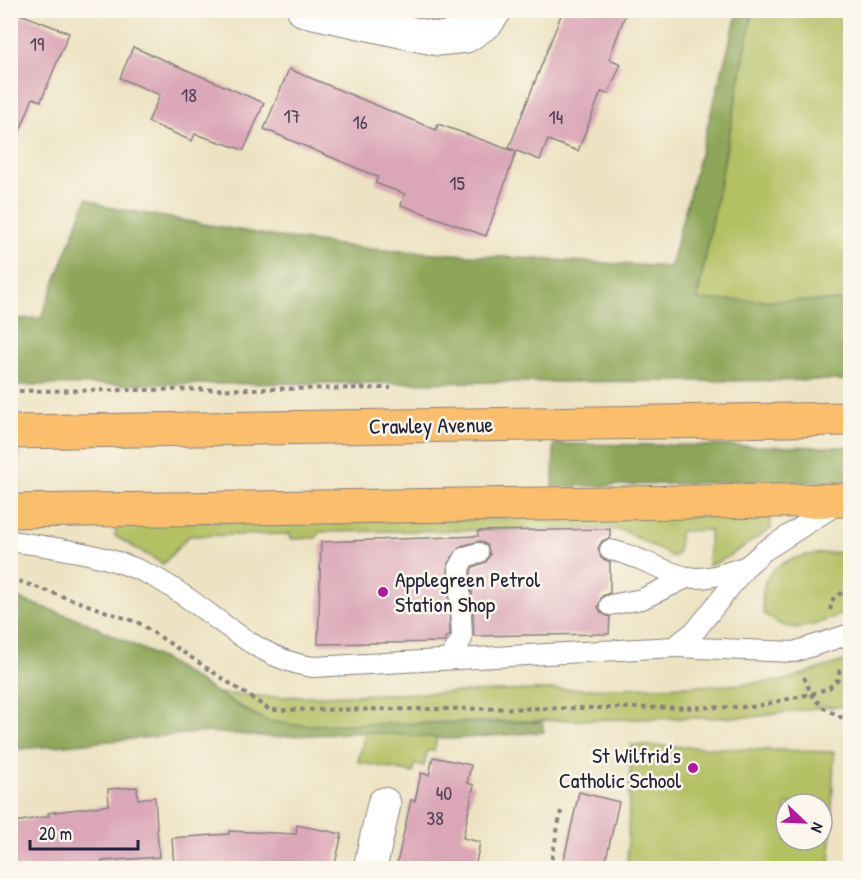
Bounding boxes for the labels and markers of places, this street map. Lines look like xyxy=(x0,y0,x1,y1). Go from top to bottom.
place label: Applegreen Petrol Station Shop xyxy=(395,564,540,619)
marker: Applegreen Petrol Station Shop xyxy=(376,585,390,599)
place label: St Wilfrid's Catholic School xyxy=(559,740,681,795)
marker: St Wilfrid's Catholic School xyxy=(686,761,700,775)

